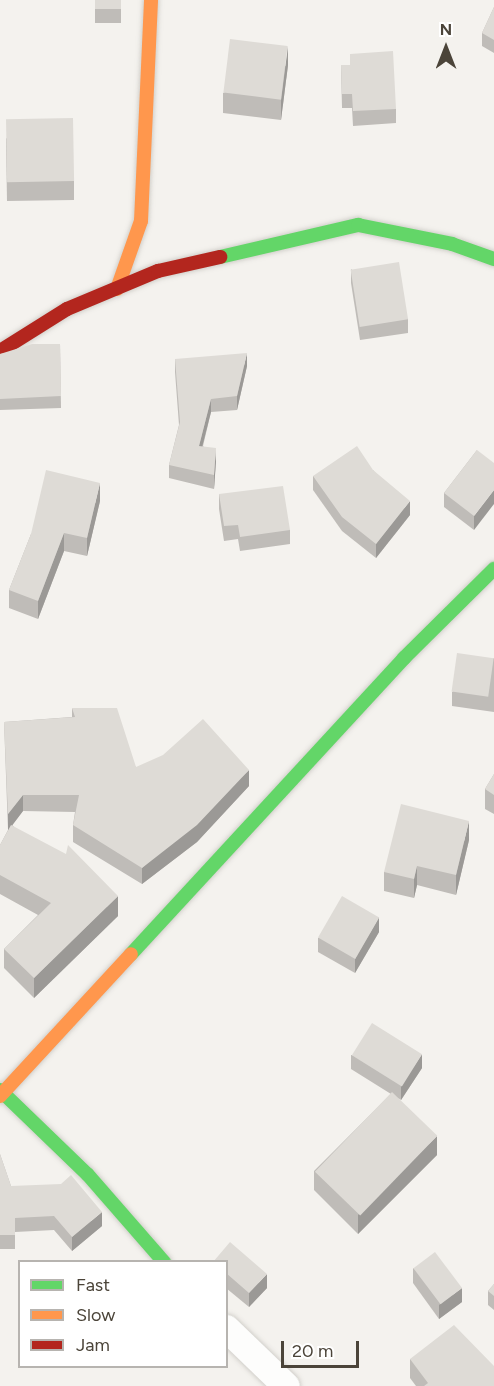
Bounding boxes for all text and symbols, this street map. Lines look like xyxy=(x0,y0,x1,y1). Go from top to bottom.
north arrow xyxy=(416,18,476,78)
text: N xyxy=(440,20,452,39)
legend xyxy=(18,1260,228,1368)
text: Fast xyxy=(76,1274,110,1296)
text: Slow xyxy=(76,1304,115,1326)
scale bar xyxy=(284,1329,362,1367)
text: Jam xyxy=(76,1334,110,1356)
text: 20 m xyxy=(292,1340,333,1362)

